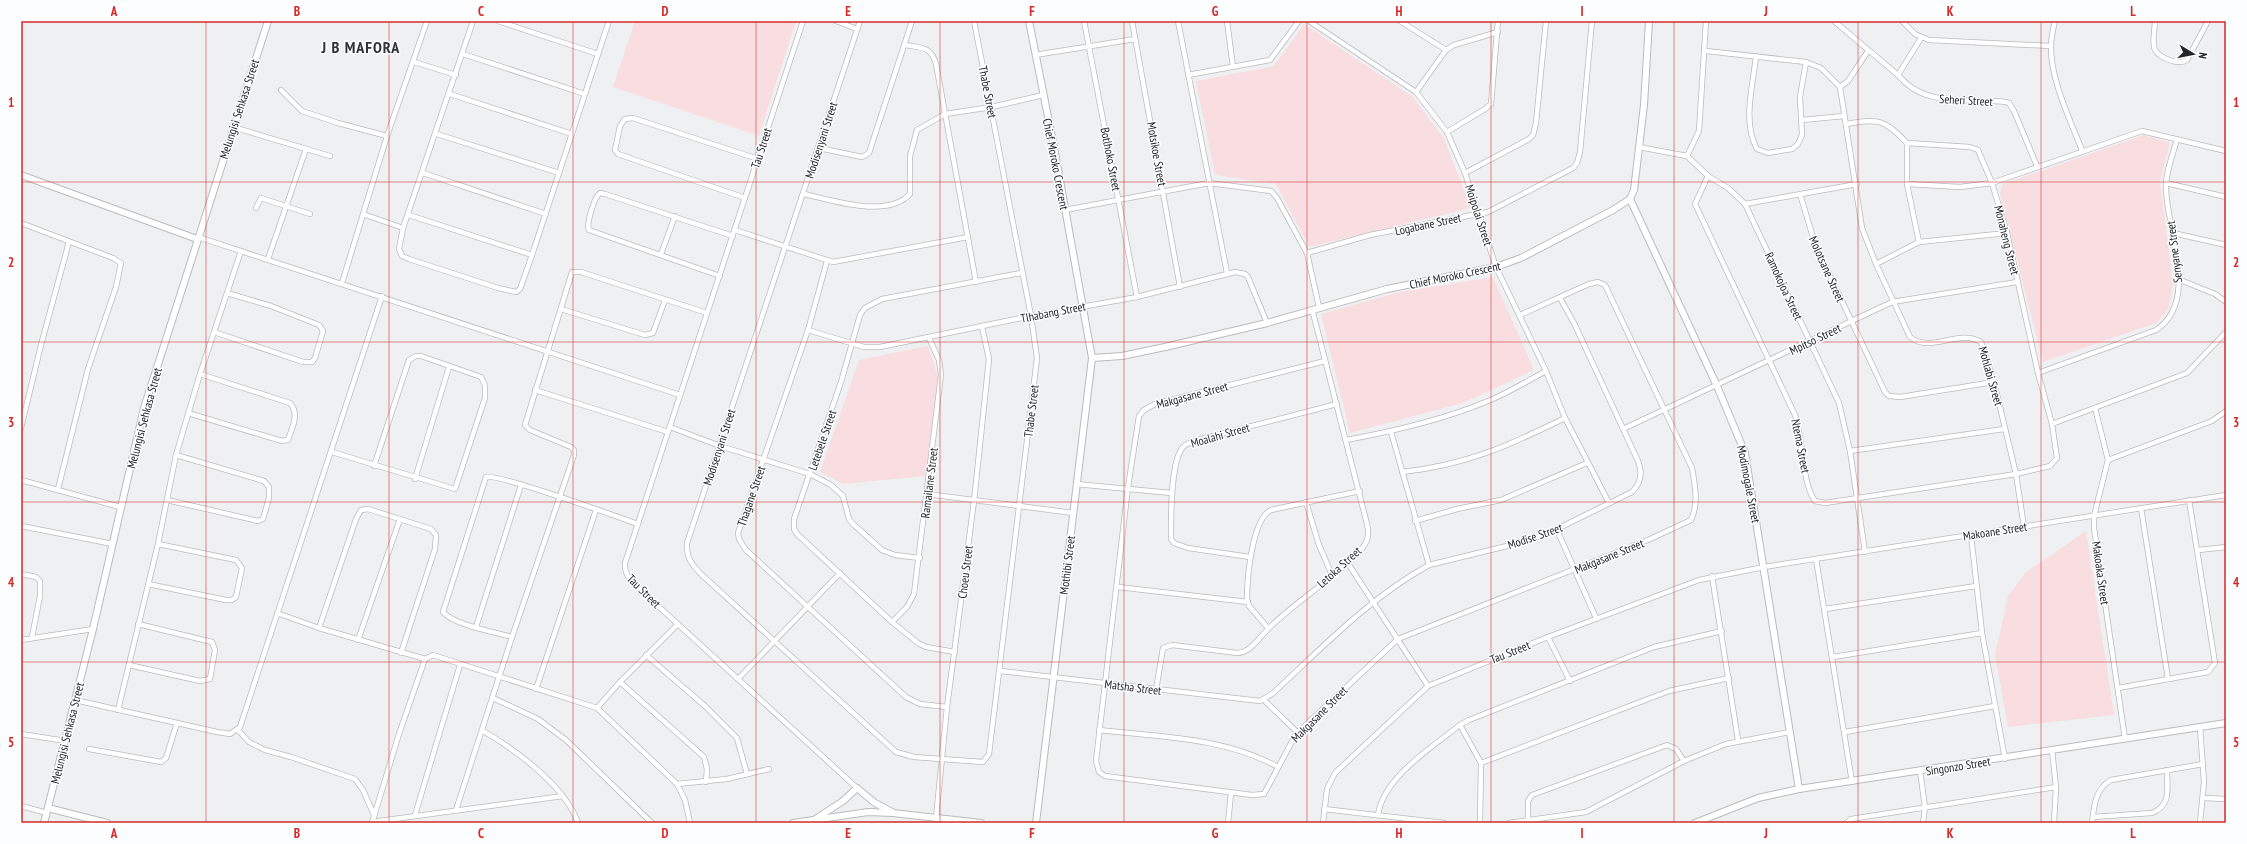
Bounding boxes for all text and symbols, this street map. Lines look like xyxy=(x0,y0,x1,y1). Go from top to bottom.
text: A xyxy=(110,3,118,20)
text: B xyxy=(294,3,300,20)
text: C xyxy=(478,3,484,20)
text: D xyxy=(662,3,669,20)
text: E xyxy=(845,3,851,20)
text: F xyxy=(1029,3,1035,20)
text: G xyxy=(1212,3,1219,20)
text: H xyxy=(1396,3,1403,20)
text: I xyxy=(1580,3,1584,20)
text: J xyxy=(1763,3,1768,20)
text: K xyxy=(1947,3,1954,20)
text: L xyxy=(2130,3,2136,20)
north arrow xyxy=(2173,34,2213,74)
district label: J B MAFORA xyxy=(321,37,400,57)
text: N xyxy=(2195,52,2210,60)
street label: Melungisi Sehkasa Street xyxy=(216,57,262,161)
street label: Thabe Street xyxy=(976,65,1001,120)
street label: Seheri Street xyxy=(1939,91,1994,109)
text: 1 xyxy=(8,94,14,111)
text: 1 xyxy=(2233,94,2239,111)
street label: Modisenyani Street xyxy=(802,99,841,180)
street label: Chief Moroko Crescent xyxy=(1040,117,1072,212)
street label: Motsikoe Street xyxy=(1144,121,1170,188)
street label: Tau Street xyxy=(747,125,775,170)
street label: Botlhoko Street xyxy=(1097,126,1125,193)
street label: Moipolai Street xyxy=(1462,183,1496,248)
street label: Monaheng Street xyxy=(1991,204,2023,277)
street label: Logabane Street xyxy=(1394,210,1463,238)
street label: Senyane Street xyxy=(2163,219,2185,284)
street label: Molotsane Street xyxy=(1806,234,1848,305)
street label: Ramokojoa Street xyxy=(1762,250,1807,323)
text: 2 xyxy=(8,254,14,271)
text: 2 xyxy=(2233,254,2239,271)
street label: Chief Moroko Crescent xyxy=(1408,258,1503,292)
street label: Tlhabang Street xyxy=(1019,298,1088,326)
street label: Mpitso Street xyxy=(1787,320,1844,358)
street label: Mohlabi Street xyxy=(1975,345,2007,408)
street label: Melungisi Sehkasa Street xyxy=(123,365,165,470)
street label: Makgasane Street xyxy=(1155,378,1230,412)
street label: Thabe Street xyxy=(1020,383,1042,438)
street label: Modisenyani Street xyxy=(700,406,739,487)
street label: Letebele Street xyxy=(805,407,840,472)
text: 3 xyxy=(8,414,14,431)
text: 3 xyxy=(2233,414,2239,431)
street label: Ntema Street xyxy=(1788,418,1814,475)
street label: Moalahi Street xyxy=(1189,419,1252,451)
street label: Modimogale Street xyxy=(1734,444,1764,525)
street label: Ramailane Street xyxy=(917,446,941,519)
street label: Thagane Street xyxy=(734,463,769,528)
street label: Makoane Street xyxy=(1962,518,2029,543)
street label: Modise Street xyxy=(1506,519,1565,552)
street label: Mothibi Street xyxy=(1056,534,1078,595)
street label: Makgasane Street xyxy=(1572,535,1646,577)
street label: Makoaka Street xyxy=(2089,540,2113,606)
street label: Letoka Street xyxy=(1314,543,1365,591)
street label: Choeu Street xyxy=(954,544,976,599)
street label: Tau Street xyxy=(624,571,665,612)
text: 4 xyxy=(8,574,15,591)
text: 4 xyxy=(2233,574,2240,591)
street label: Tau Street xyxy=(1488,637,1533,667)
street label: Matsha Street xyxy=(1104,676,1163,698)
street label: Melungisi Sehkasa Street xyxy=(47,680,87,785)
street label: Makgasane Street xyxy=(1288,682,1351,745)
text: 5 xyxy=(8,734,14,751)
text: 5 xyxy=(2233,734,2239,751)
street label: Singonzo Street xyxy=(1925,753,1992,779)
text: A xyxy=(110,825,118,842)
text: B xyxy=(294,825,300,842)
text: C xyxy=(478,825,484,842)
text: D xyxy=(662,825,669,842)
text: E xyxy=(845,825,851,842)
text: F xyxy=(1029,825,1035,842)
text: G xyxy=(1212,825,1219,842)
text: H xyxy=(1396,825,1403,842)
text: I xyxy=(1580,825,1584,842)
text: J xyxy=(1763,825,1768,842)
text: K xyxy=(1947,825,1954,842)
text: L xyxy=(2130,825,2136,842)

